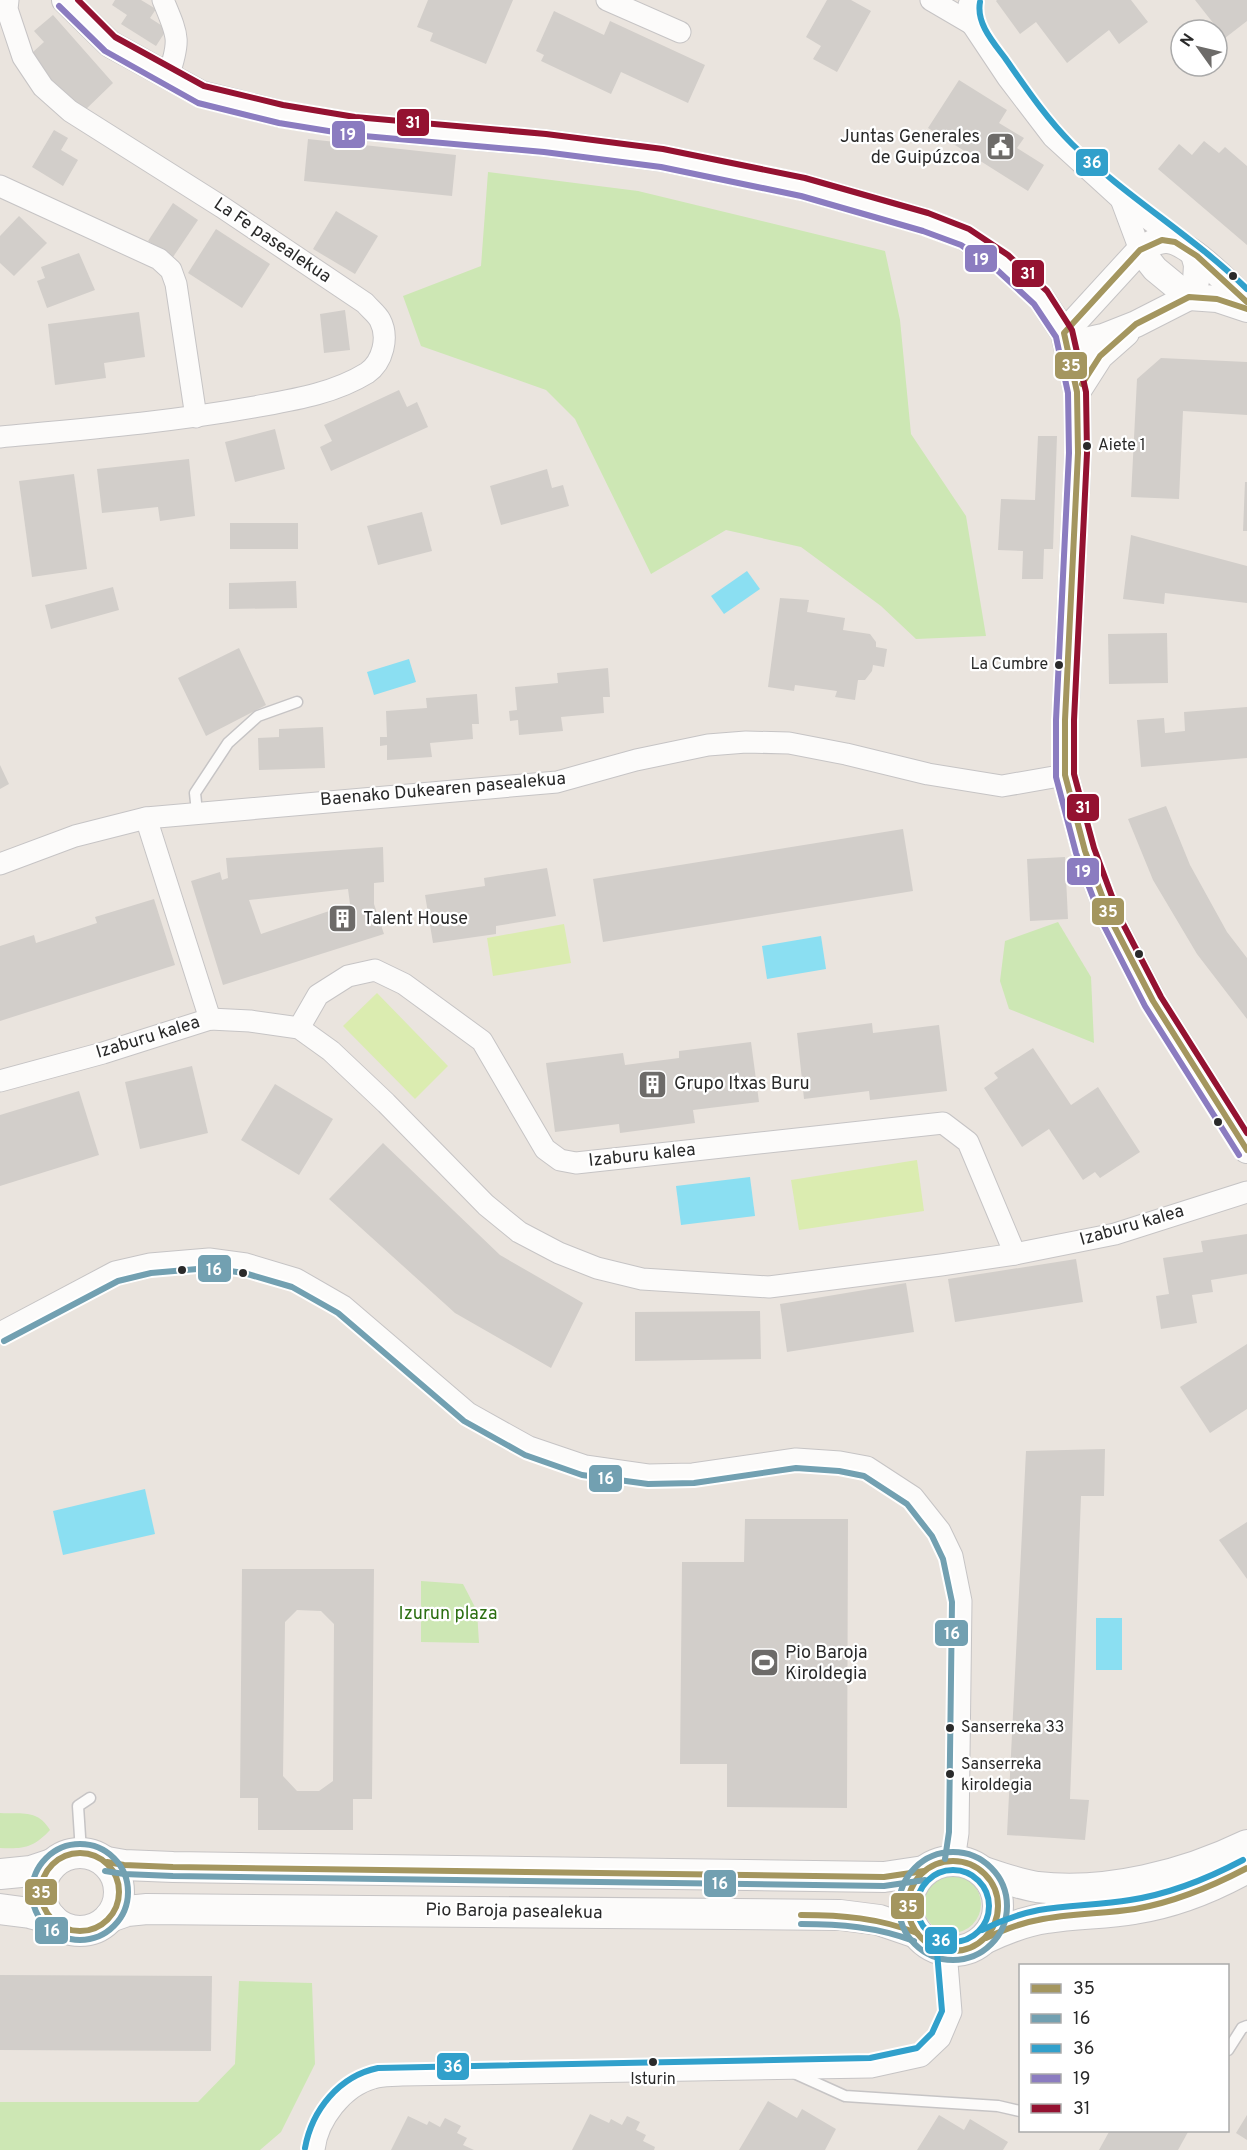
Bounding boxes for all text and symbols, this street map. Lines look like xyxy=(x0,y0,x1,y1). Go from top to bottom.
north arrow xyxy=(1169,18,1229,78)
text: N xyxy=(1177,30,1200,51)
line badge: 31 xyxy=(396,108,430,137)
text: 31 xyxy=(405,114,421,134)
line badge: 19 xyxy=(331,120,366,149)
text: 19 xyxy=(340,126,356,146)
place label: Juntas Generales de Guipúzcoa xyxy=(840,126,980,170)
public building icon: Juntas Generales de Guipúzcoa xyxy=(985,131,1017,163)
line badge: 36 xyxy=(1075,148,1109,177)
text: 36 xyxy=(1082,154,1102,174)
street label: La Fe pasealekua xyxy=(209,193,335,289)
line badge: 19 xyxy=(964,244,998,273)
text: 19 xyxy=(973,251,989,271)
line badge: 31 xyxy=(1011,259,1045,288)
text: 31 xyxy=(1020,265,1036,285)
unlabelled marker xyxy=(1227,270,1239,282)
line badge: 35 xyxy=(1054,351,1088,380)
text: 35 xyxy=(1061,357,1081,377)
place label: Aiete 1 xyxy=(1098,436,1146,456)
marker: Aiete 1 xyxy=(1081,440,1093,452)
place label: La Cumbre xyxy=(971,655,1048,675)
marker: La Cumbre xyxy=(1053,659,1065,671)
street label: Baenako Dukearen pasealekua xyxy=(319,768,567,812)
line badge: 31 xyxy=(1066,793,1100,822)
text: 31 xyxy=(1075,799,1091,819)
line badge: 19 xyxy=(1066,857,1100,886)
text: 19 xyxy=(1075,863,1091,883)
line badge: 35 xyxy=(1091,897,1125,926)
building icon: Talent House xyxy=(326,903,358,935)
text: 35 xyxy=(1098,903,1118,923)
place label: Talent House xyxy=(363,908,468,931)
unlabelled marker xyxy=(1133,948,1145,960)
street label: Izaburu kalea xyxy=(93,1011,203,1065)
building icon: Grupo Itxas Buru xyxy=(637,1068,669,1100)
place label: Grupo Itxas Buru xyxy=(674,1073,810,1096)
unlabelled marker xyxy=(1212,1116,1224,1128)
street label: Izaburu kalea xyxy=(587,1139,697,1173)
street label: Izaburu kalea xyxy=(1077,1200,1187,1252)
line badge: 16 xyxy=(197,1254,232,1283)
text: 16 xyxy=(206,1261,222,1281)
unlabelled marker xyxy=(176,1264,188,1276)
unlabelled marker xyxy=(237,1267,249,1279)
line badge: 16 xyxy=(588,1464,623,1493)
text: 16 xyxy=(598,1470,614,1490)
park label: Izurun plaza xyxy=(399,1603,497,1626)
line badge: 16 xyxy=(934,1619,969,1647)
text: 16 xyxy=(944,1625,960,1645)
place label: Pio Baroja Kiroldegia xyxy=(785,1642,868,1686)
sports icon: Pio Baroja Kiroldegia xyxy=(748,1647,780,1679)
place label: Sanserreka 33 xyxy=(961,1718,1064,1738)
marker: Sanserreka 33 xyxy=(944,1722,956,1734)
place label: Sanserreka kiroldegia xyxy=(961,1755,1041,1796)
marker: Sanserreka kiroldegia xyxy=(944,1768,956,1780)
line badge: 16 xyxy=(703,1869,737,1898)
text: 16 xyxy=(712,1875,728,1895)
line badge: 35 xyxy=(24,1878,58,1906)
text: 35 xyxy=(31,1884,51,1904)
line badge: 35 xyxy=(890,1892,925,1920)
text: 35 xyxy=(898,1898,918,1918)
street label: Pio Baroja pasealekua xyxy=(425,1899,603,1925)
line badge: 16 xyxy=(34,1916,69,1945)
text: 16 xyxy=(44,1922,60,1942)
line badge: 36 xyxy=(924,1926,958,1955)
text: 36 xyxy=(931,1932,951,1952)
legend xyxy=(1019,1964,1229,2132)
text: 35 xyxy=(1073,1978,1095,2001)
text: 16 xyxy=(1073,2008,1090,2031)
text: 36 xyxy=(1073,2038,1095,2061)
line badge: 36 xyxy=(436,2052,470,2081)
marker: Isturin xyxy=(647,2056,659,2068)
text: 36 xyxy=(443,2058,463,2078)
text: 19 xyxy=(1073,2068,1090,2091)
place label: Isturin xyxy=(630,2070,676,2090)
text: 31 xyxy=(1073,2098,1091,2121)

